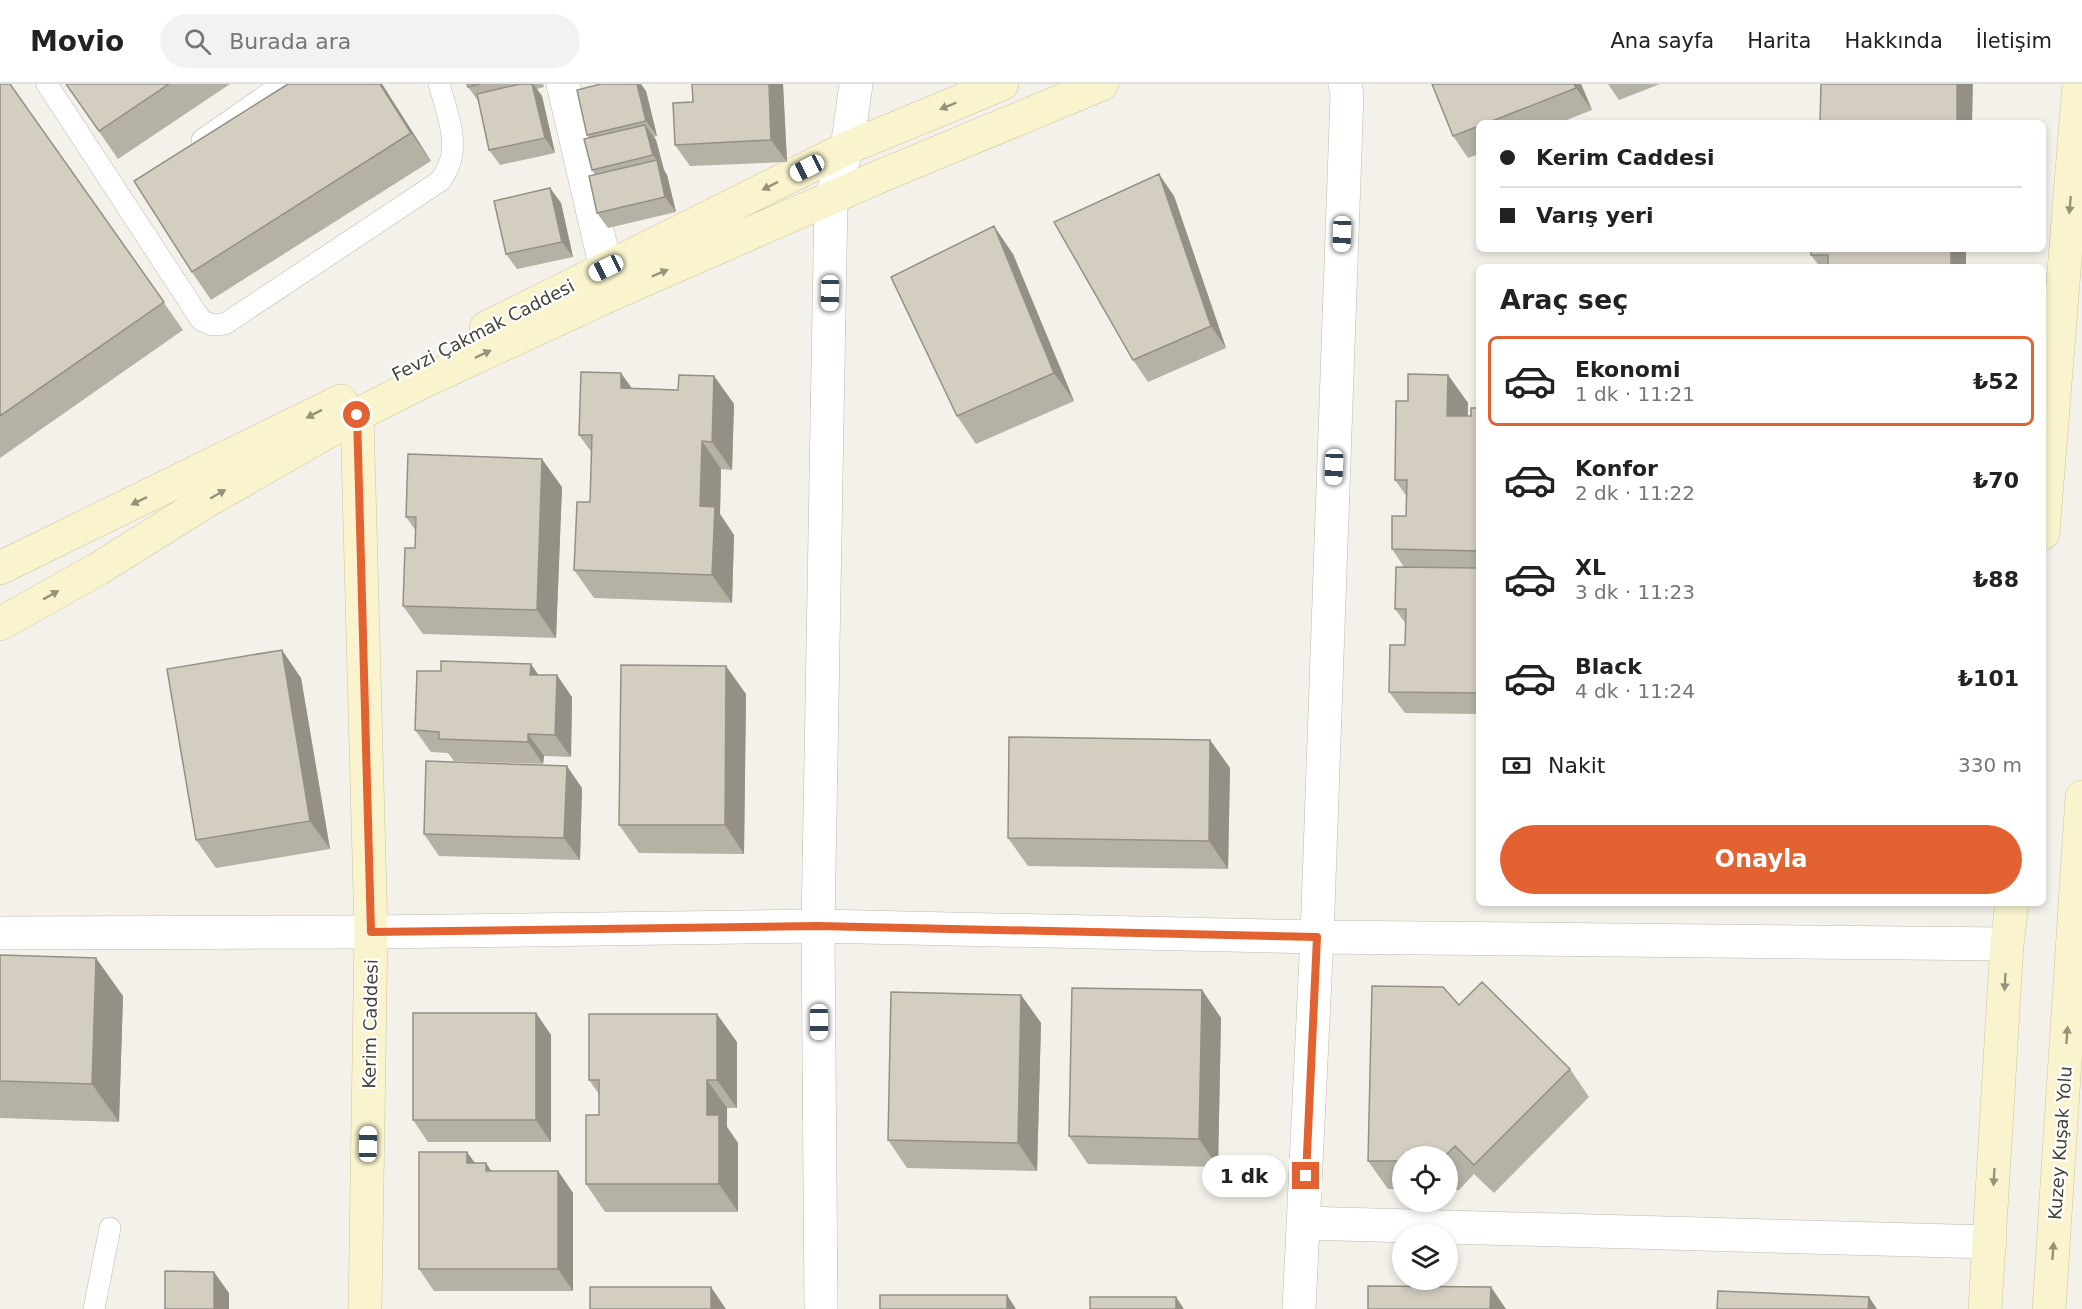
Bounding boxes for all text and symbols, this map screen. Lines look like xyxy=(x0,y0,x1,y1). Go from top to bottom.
search box xyxy=(160,14,580,68)
text: Movio xyxy=(30,25,124,58)
icon: search xyxy=(181,25,214,58)
text: Burada ara xyxy=(229,29,351,54)
text: Ana sayfa xyxy=(1610,29,1714,53)
text: Harita xyxy=(1747,29,1811,53)
text: Hakkında xyxy=(1844,29,1943,53)
text: İletişim xyxy=(1976,29,2052,53)
one-way arrow xyxy=(939,102,957,111)
text: Kerim Caddesi xyxy=(1536,145,1715,170)
car xyxy=(787,152,827,184)
one-way arrow xyxy=(762,182,779,191)
one-way arrow xyxy=(2065,196,2074,215)
text: Varış yeri xyxy=(1536,203,1653,228)
car xyxy=(1332,216,1352,252)
car xyxy=(586,252,626,284)
one-way arrow xyxy=(651,268,669,277)
street label: Fevzi Çakmak Caddesi xyxy=(388,275,578,385)
car xyxy=(821,275,839,311)
text: Araç seç xyxy=(1500,284,1628,315)
one-way arrow xyxy=(474,349,491,358)
icon: car xyxy=(1503,354,1557,408)
text: Ekonomi xyxy=(1575,357,1680,382)
text: ₺52 xyxy=(1973,369,2019,394)
text: 1 dk · 11:21 xyxy=(1575,382,1695,406)
route start xyxy=(343,401,370,428)
one-way arrow xyxy=(305,409,322,419)
car xyxy=(1324,449,1344,485)
icon: car xyxy=(1503,453,1557,507)
text: Konfor xyxy=(1575,456,1658,481)
text: ₺70 xyxy=(1973,468,2019,493)
text: 2 dk · 11:22 xyxy=(1575,481,1695,505)
one-way arrow xyxy=(210,489,226,500)
one-way arrow xyxy=(131,496,148,505)
icon: car xyxy=(1503,552,1557,606)
text: XL xyxy=(1575,555,1606,580)
text: ₺88 xyxy=(1973,567,2019,592)
text: 3 dk · 11:23 xyxy=(1575,580,1695,604)
one-way arrow xyxy=(43,590,59,601)
icon: car xyxy=(1503,651,1557,705)
text: Black xyxy=(1575,654,1642,679)
text: ₺101 xyxy=(1958,666,2019,691)
text: 4 dk · 11:24 xyxy=(1575,679,1695,703)
icon: cash xyxy=(1500,749,1533,782)
text: Nakit xyxy=(1548,753,1605,778)
text: 330 m xyxy=(1958,753,2022,777)
button: Onayla xyxy=(1500,825,2022,894)
street label: Kerim Caddesi xyxy=(358,959,382,1089)
one-way arrow xyxy=(2000,973,2010,992)
car xyxy=(810,1004,828,1040)
one-way arrow xyxy=(2063,1026,2072,1045)
street label: Kuzey Kuşak Yolu xyxy=(2044,1065,2076,1221)
car xyxy=(359,1126,377,1162)
map controls xyxy=(1392,1146,1458,1290)
button: locate xyxy=(1392,1146,1458,1212)
callout: 1 dk xyxy=(1201,1155,1285,1197)
route end xyxy=(1292,1162,1319,1189)
text: 1 dk xyxy=(1220,1164,1268,1188)
one-way arrow xyxy=(1989,1167,1998,1186)
button: layers xyxy=(1392,1224,1458,1290)
one-way arrow xyxy=(2048,1241,2058,1260)

